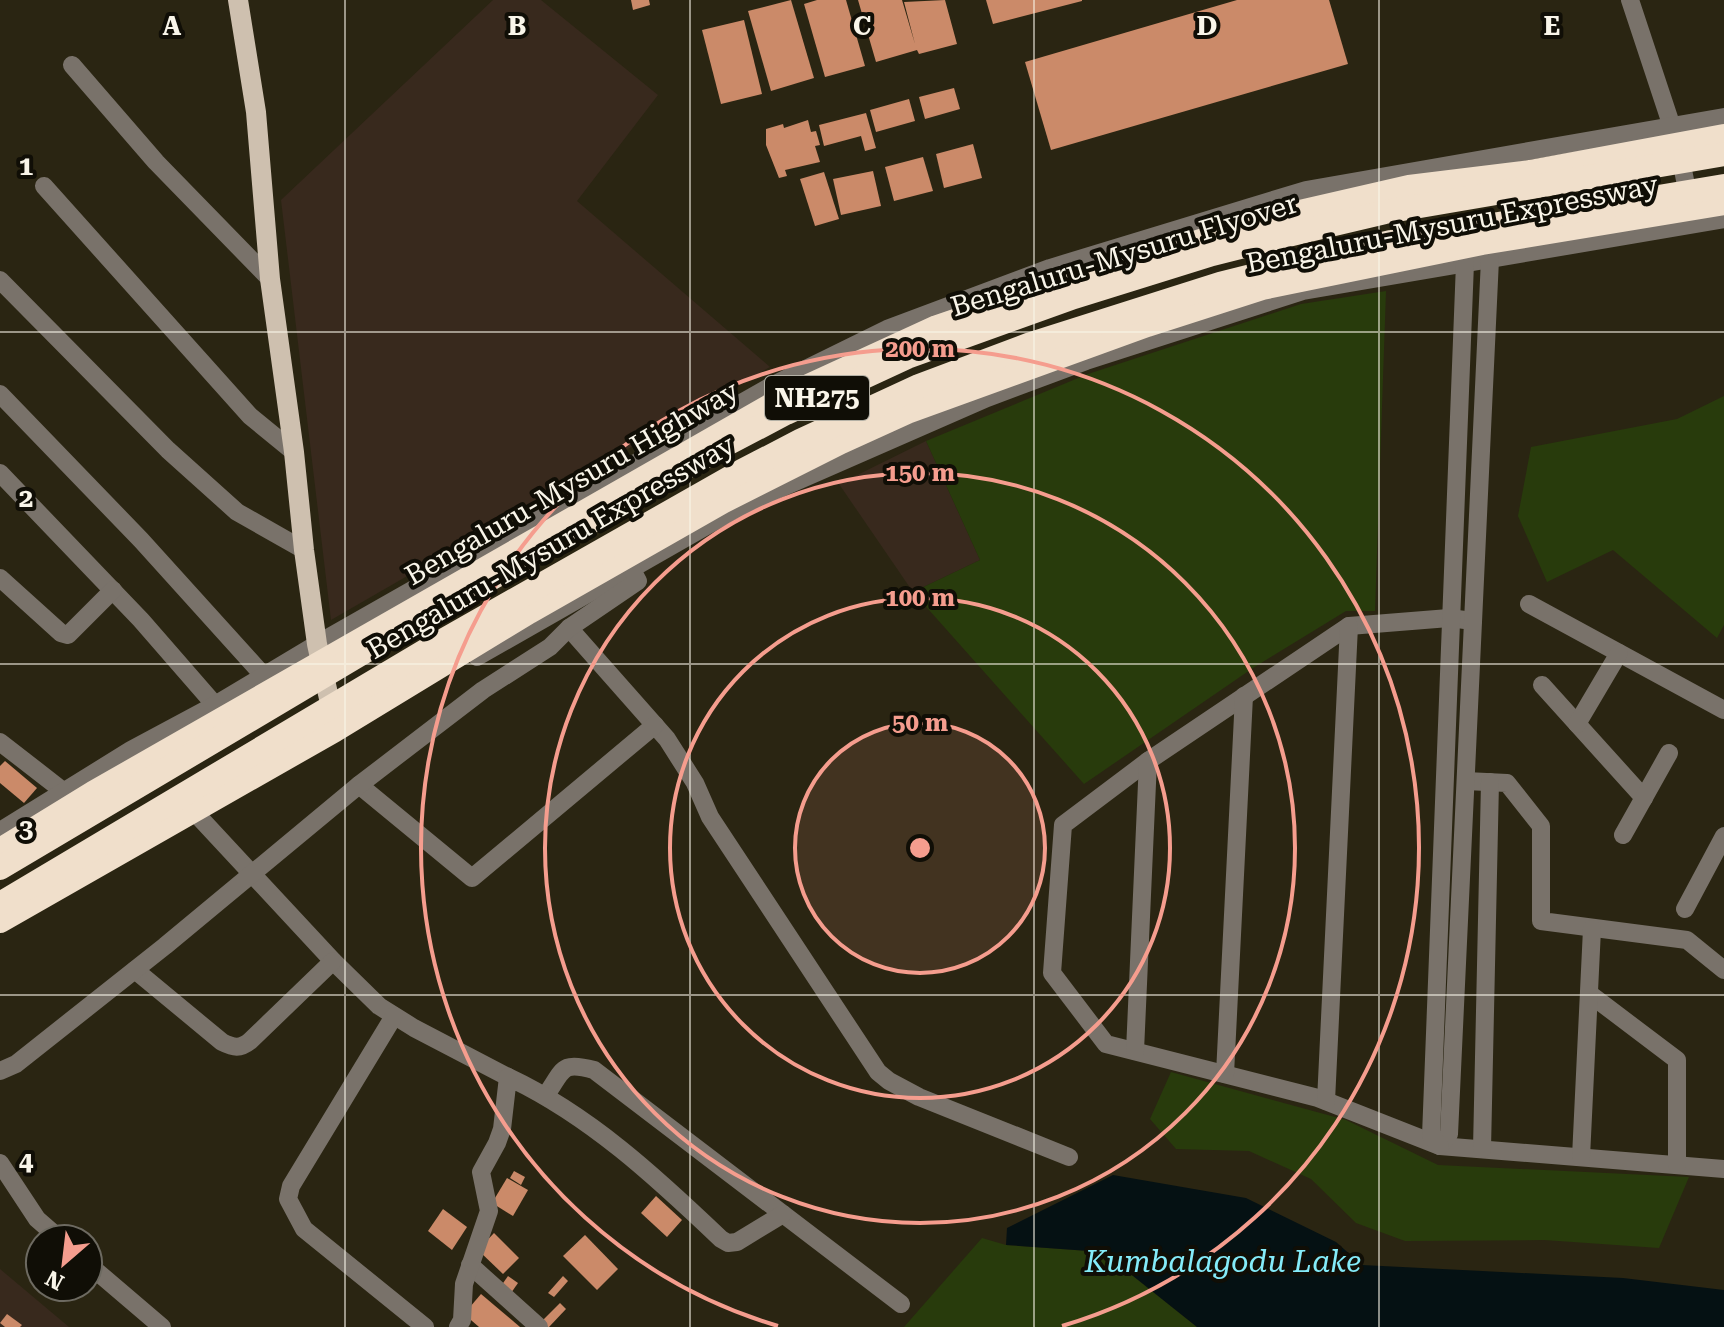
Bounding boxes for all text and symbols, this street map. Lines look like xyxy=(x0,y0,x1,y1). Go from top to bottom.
text: A xyxy=(163,11,182,41)
text: B xyxy=(508,11,526,41)
text: C xyxy=(853,11,871,41)
text: D xyxy=(1197,11,1217,41)
text: E xyxy=(1544,11,1560,41)
text: 1 xyxy=(19,151,33,181)
street label: Bengaluru-Mysuru Expressway xyxy=(1243,168,1661,280)
street label: Bengaluru-Mysuru Flyover xyxy=(947,187,1301,323)
text: 200 m xyxy=(885,335,955,363)
street label: Bengaluru-Mysuru Highway xyxy=(399,374,745,592)
road number: NH275 xyxy=(765,376,869,420)
street label: Bengaluru-Mysuru Expressway xyxy=(361,428,741,666)
text: 150 m xyxy=(885,459,955,487)
text: 2 xyxy=(19,483,33,513)
text: 100 m xyxy=(885,584,955,612)
text: 50 m xyxy=(892,709,948,737)
text: 3 xyxy=(19,814,33,844)
centre of rings xyxy=(906,834,934,862)
text: 4 xyxy=(19,1146,34,1176)
north arrow xyxy=(24,1223,104,1303)
water label: Kumbalagodu Lake xyxy=(1084,1244,1361,1279)
text: N xyxy=(41,1265,68,1295)

